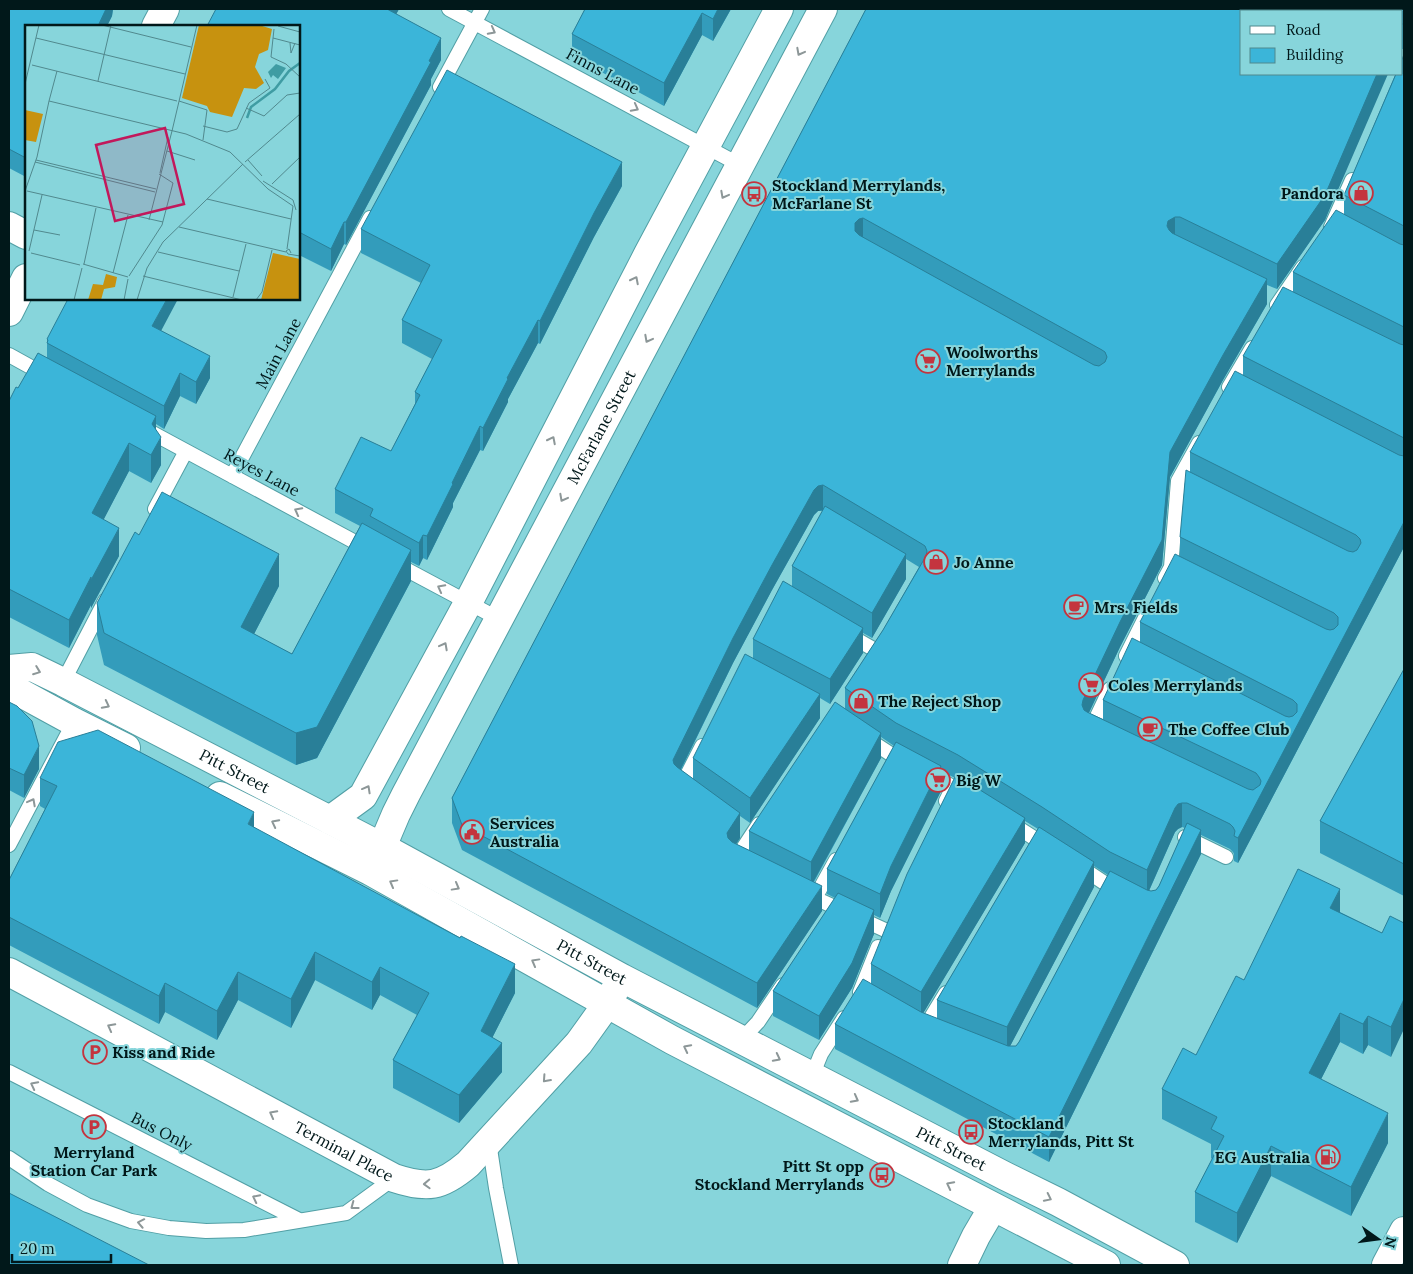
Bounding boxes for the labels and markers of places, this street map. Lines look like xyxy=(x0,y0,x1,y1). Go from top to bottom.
place label: Stockland Merrylands, McFarlane St xyxy=(772,175,945,213)
shop icon: Pandora xyxy=(1348,180,1374,206)
bus stop icon: Stockland Merrylands, McFarlane St xyxy=(741,181,767,207)
place label: Pandora xyxy=(1281,183,1345,203)
place label: Woolworths Merrylands xyxy=(946,342,1038,380)
supermarket icon: Woolworths Merrylands xyxy=(915,348,941,374)
shop icon: Jo Anne xyxy=(923,549,949,575)
place label: Jo Anne xyxy=(954,552,1014,572)
cafe icon: Mrs. Fields xyxy=(1063,594,1089,620)
place label: Mrs. Fields xyxy=(1094,597,1178,617)
supermarket icon: Coles Merrylands xyxy=(1078,672,1104,698)
place label: Coles Merrylands xyxy=(1108,675,1243,695)
shop icon: The Reject Shop xyxy=(848,688,874,714)
place label: The Reject Shop xyxy=(878,691,1002,711)
cafe icon: The Coffee Club xyxy=(1137,716,1163,742)
place label: The Coffee Club xyxy=(1168,719,1289,739)
supermarket icon: Big W xyxy=(925,767,951,793)
place label: Big W xyxy=(956,770,1002,790)
place label: Services Australia xyxy=(490,813,560,851)
public building icon: Services Australia xyxy=(459,819,485,845)
parking icon: Kiss and Ride xyxy=(82,1039,108,1065)
place label: Kiss and Ride xyxy=(112,1042,215,1062)
place label: Stockland Merrylands, Pitt St xyxy=(988,1113,1134,1151)
parking icon: Merryland Station Car Park xyxy=(81,1114,107,1140)
bus stop icon: Stockland Merrylands, Pitt St xyxy=(958,1119,984,1145)
place label: Merryland Station Car Park xyxy=(31,1142,158,1180)
fuel station icon: EG Australia xyxy=(1315,1144,1341,1170)
place label: EG Australia xyxy=(1215,1147,1311,1167)
place label: Pitt St opp Stockland Merrylands xyxy=(695,1156,864,1194)
bus stop icon: Pitt St opp Stockland Merrylands xyxy=(869,1162,895,1188)

